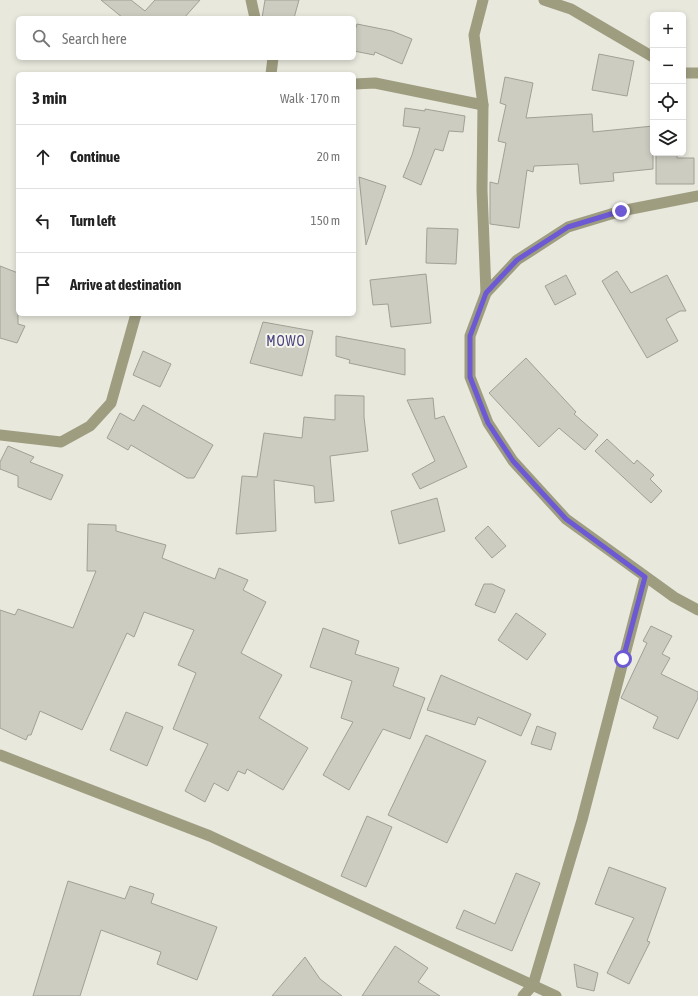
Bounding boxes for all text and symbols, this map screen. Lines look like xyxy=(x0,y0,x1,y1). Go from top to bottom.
map controls xyxy=(650,12,686,156)
button: + xyxy=(650,12,686,48)
search box xyxy=(16,16,356,60)
icon: search xyxy=(30,27,52,49)
text: Search here xyxy=(62,30,127,47)
button: − xyxy=(650,48,686,84)
button: locate xyxy=(650,84,686,120)
text: 3 min xyxy=(32,88,67,108)
text: Walk · 170 m xyxy=(280,91,340,106)
button: layers xyxy=(650,120,686,156)
icon: ahead xyxy=(32,146,54,168)
text: Continue xyxy=(70,148,120,165)
text: 20 m xyxy=(317,149,340,164)
route end xyxy=(612,202,630,220)
icon: left xyxy=(32,210,54,232)
text: Turn left xyxy=(70,212,116,229)
text: 150 m xyxy=(311,213,340,228)
icon: arrive xyxy=(32,274,54,296)
text: Arrive at destination xyxy=(70,276,181,293)
district label: MOWO xyxy=(266,333,306,349)
route start xyxy=(614,650,632,668)

